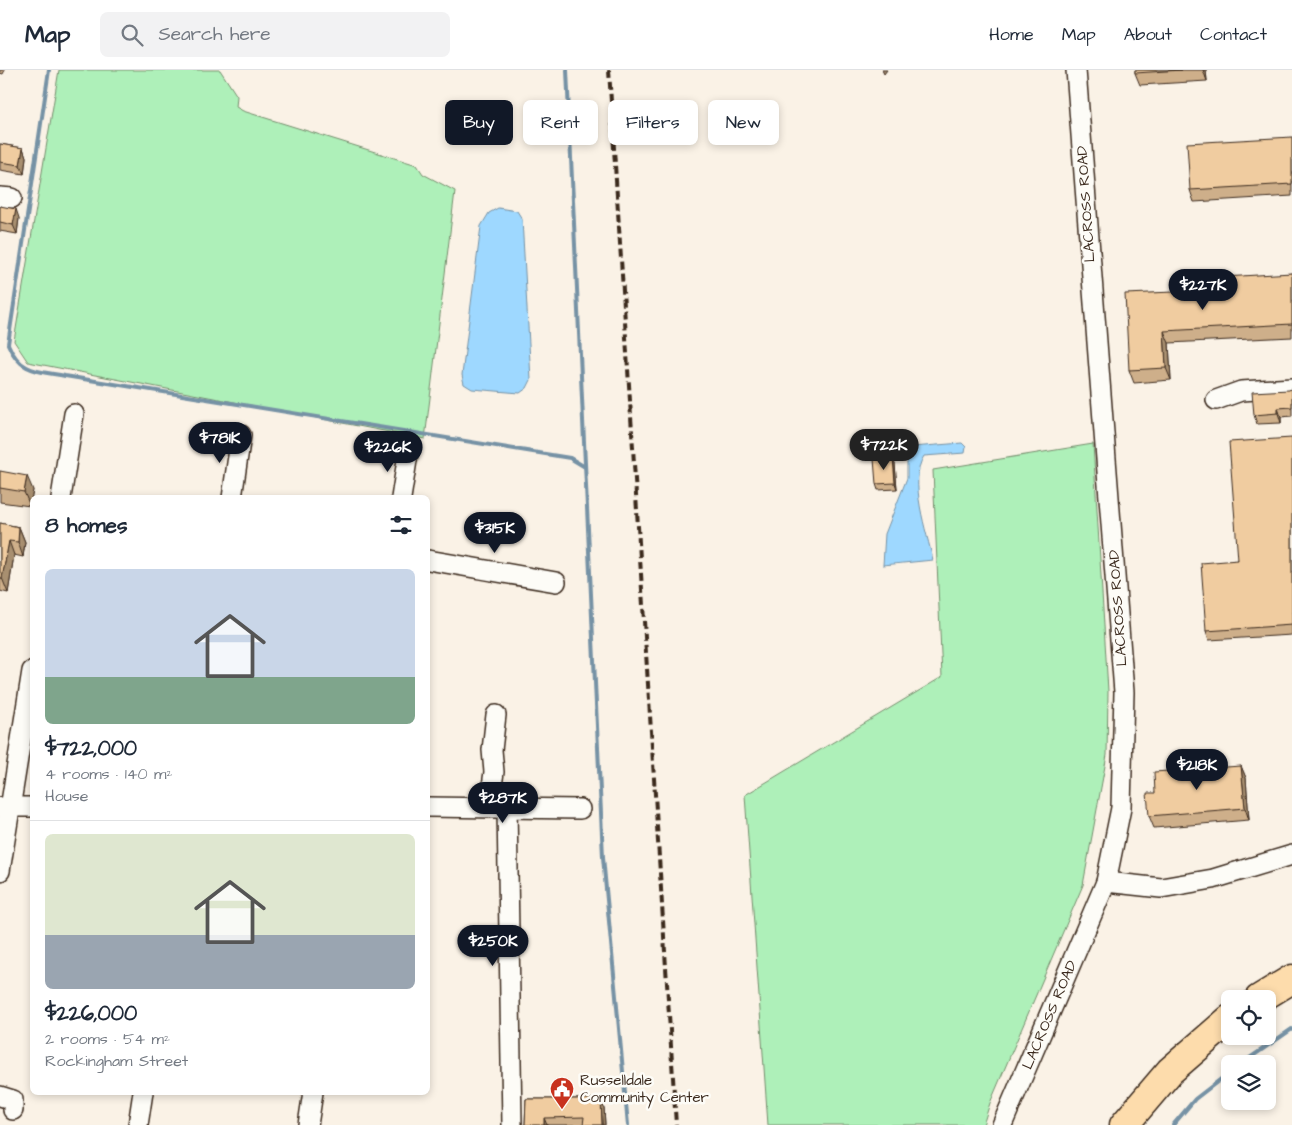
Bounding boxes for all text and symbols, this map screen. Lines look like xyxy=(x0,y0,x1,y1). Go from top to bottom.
search box xyxy=(100,12,450,57)
text: Map xyxy=(25,18,70,52)
icon: search xyxy=(118,21,146,49)
text: Search here xyxy=(158,21,271,48)
text: Home xyxy=(989,22,1034,47)
text: Map xyxy=(1062,22,1096,47)
text: About xyxy=(1124,22,1172,47)
text: Contact xyxy=(1200,22,1267,47)
chip: Buy xyxy=(445,100,513,145)
chip: Rent xyxy=(523,100,598,145)
chip: Filters xyxy=(608,100,698,145)
chip: New xyxy=(708,100,779,145)
street label: LACROSS ROAD xyxy=(1071,145,1101,263)
pin: $227K xyxy=(1168,268,1238,311)
text: $227K xyxy=(1180,274,1226,296)
pin: $781K xyxy=(185,422,255,464)
text: $781K xyxy=(200,427,240,449)
pin: $722K xyxy=(849,428,919,471)
pin: $226K xyxy=(353,430,423,473)
text: $722K xyxy=(861,434,907,456)
text: $226K xyxy=(365,436,411,458)
text: 8 homes xyxy=(45,511,127,540)
icon: filters xyxy=(387,511,415,539)
pin: $315K xyxy=(460,512,530,554)
text: $315K xyxy=(475,517,515,539)
street label: LACROSS ROAD xyxy=(1103,549,1133,667)
icon: home xyxy=(185,601,275,691)
text: $722,000 xyxy=(45,734,137,763)
pin: $218K xyxy=(1162,748,1232,791)
text: $218K xyxy=(1177,754,1217,776)
text: 4 rooms · 140 m² xyxy=(45,763,173,785)
pin: $287K xyxy=(468,782,538,824)
text: House xyxy=(45,785,89,807)
text: $287K xyxy=(479,787,527,809)
icon: home xyxy=(185,867,275,957)
pin: $250K xyxy=(458,924,528,967)
text: $250K xyxy=(468,930,518,952)
street label: LACROSS ROAD xyxy=(1017,957,1082,1072)
map controls xyxy=(1221,990,1276,1110)
button: locate xyxy=(1221,990,1276,1045)
text: $226,000 xyxy=(45,999,137,1028)
text: 2 rooms · 54 m² xyxy=(45,1028,170,1050)
text: Rockingham Street xyxy=(45,1050,188,1072)
button: layers xyxy=(1221,1055,1276,1110)
place label: Russelldale Community Center xyxy=(580,1070,709,1109)
public building icon: Russelldale Community Center xyxy=(549,1076,575,1110)

